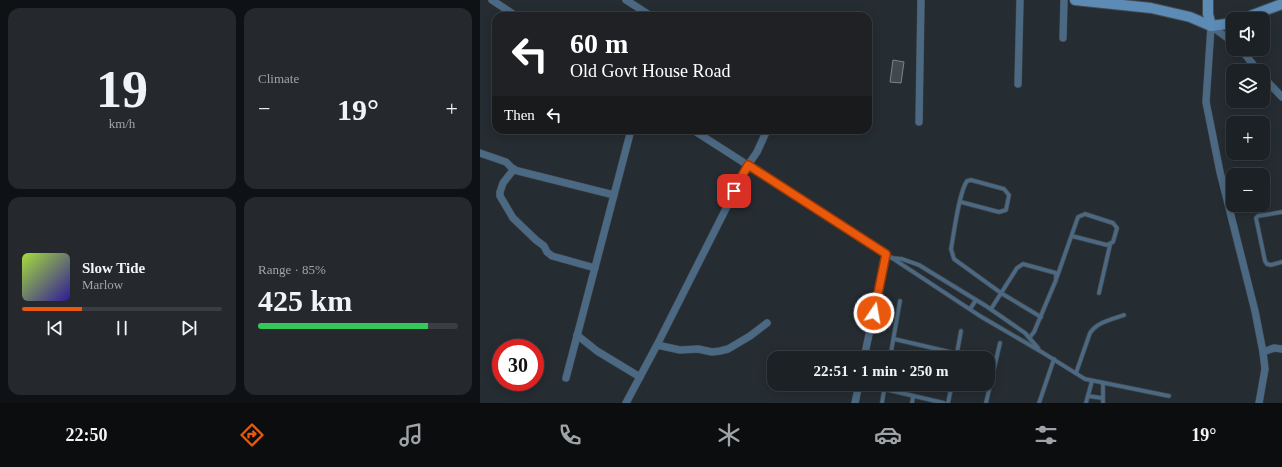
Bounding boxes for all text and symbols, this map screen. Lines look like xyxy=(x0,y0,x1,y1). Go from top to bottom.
map controls xyxy=(1226,12,1270,212)
button: sound xyxy=(1226,12,1270,56)
icon: left xyxy=(504,28,556,80)
text: 60 m xyxy=(570,28,628,59)
text: 19 xyxy=(96,61,148,118)
text: Old Govt House Road xyxy=(570,61,731,81)
button: layers xyxy=(1226,64,1270,108)
text: Climate xyxy=(258,71,299,86)
text: 19° xyxy=(337,93,379,126)
text: − xyxy=(258,96,270,121)
text: + xyxy=(446,96,458,121)
icon: left xyxy=(543,104,565,126)
text: Then xyxy=(504,107,535,123)
text: km/h xyxy=(109,116,135,131)
button: + xyxy=(1226,116,1270,160)
button: − xyxy=(1226,168,1270,212)
pin xyxy=(717,174,751,208)
icon: arrive xyxy=(723,180,745,202)
text: Slow Tide xyxy=(82,260,145,276)
text: Range · 85% xyxy=(258,262,326,277)
text: Marlow xyxy=(82,277,123,292)
text: 425 km xyxy=(258,284,352,317)
position arrow xyxy=(853,292,895,334)
icon: previous xyxy=(44,317,66,339)
icon: pause xyxy=(111,317,133,339)
icon: next xyxy=(178,317,200,339)
speed limit sign: 30 xyxy=(492,339,544,391)
text: 22:51 · 1 min · 250 m xyxy=(814,363,949,379)
icon: directions xyxy=(238,421,266,449)
icon: music xyxy=(397,421,425,449)
icon: phone xyxy=(556,421,584,449)
icon: climate xyxy=(715,421,743,449)
icon: car xyxy=(874,421,902,449)
icon: filters xyxy=(1032,421,1060,449)
text: 22:50 xyxy=(65,425,107,445)
text: 19° xyxy=(1191,425,1217,445)

